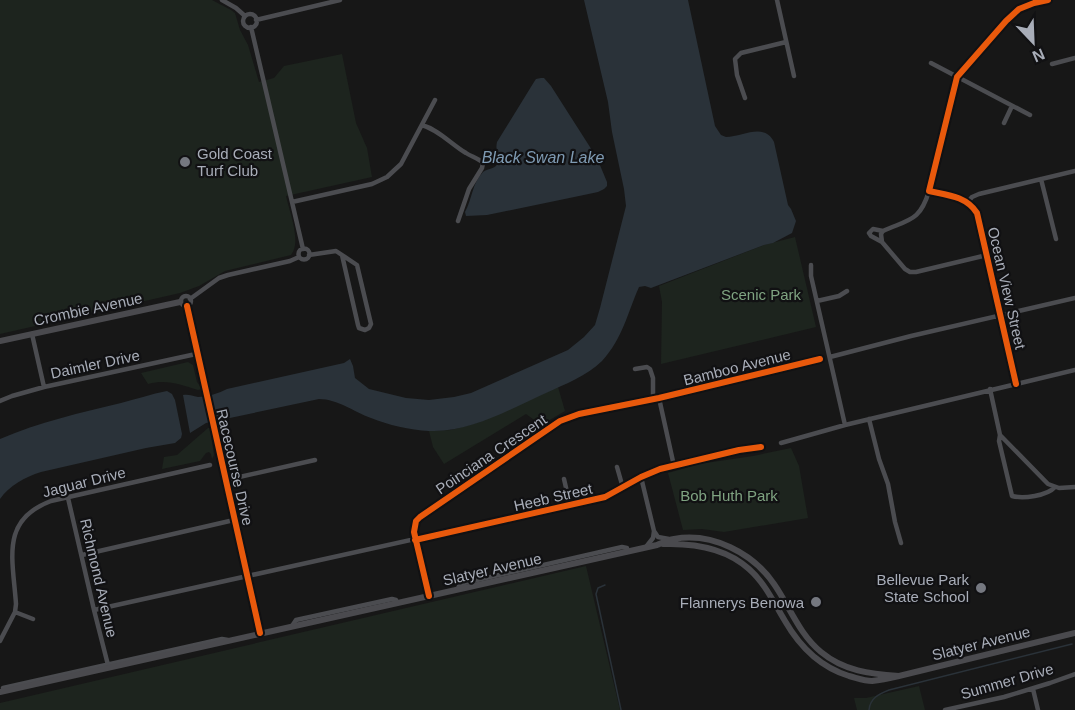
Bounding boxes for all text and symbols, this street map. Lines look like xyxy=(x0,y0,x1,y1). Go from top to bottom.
north arrow xyxy=(1003,12,1063,72)
text: N xyxy=(1030,45,1047,65)
place label: Gold Coast Turf Club xyxy=(197,145,273,179)
water label: Black Swan Lake xyxy=(482,149,604,166)
marker: Gold Coast Turf Club xyxy=(178,155,192,169)
street label: Ocean View Street xyxy=(985,225,1030,352)
park label: Scenic Park xyxy=(721,286,802,303)
street label: Crombie Avenue xyxy=(32,289,144,329)
street label: Bamboo Avenue xyxy=(682,345,792,389)
street label: Daimler Drive xyxy=(49,346,141,382)
street label: Racecourse Drive xyxy=(213,407,257,527)
street label: Poinciana Crescent xyxy=(432,410,550,497)
street label: Jaguar Drive xyxy=(41,463,127,501)
street label: Heeb Street xyxy=(512,480,595,514)
park label: Bob Huth Park xyxy=(680,487,778,504)
street label: Richmond Avenue xyxy=(77,517,121,639)
street label: Slatyer Avenue xyxy=(441,549,543,589)
place label: Bellevue Park State School xyxy=(876,571,969,605)
marker: Bellevue Park State School xyxy=(974,581,988,595)
place label: Flannerys Benowa xyxy=(680,594,805,611)
marker: Flannerys Benowa xyxy=(809,595,823,609)
street label: Slatyer Avenue xyxy=(930,623,1032,663)
street label: Summer Drive xyxy=(959,660,1055,702)

